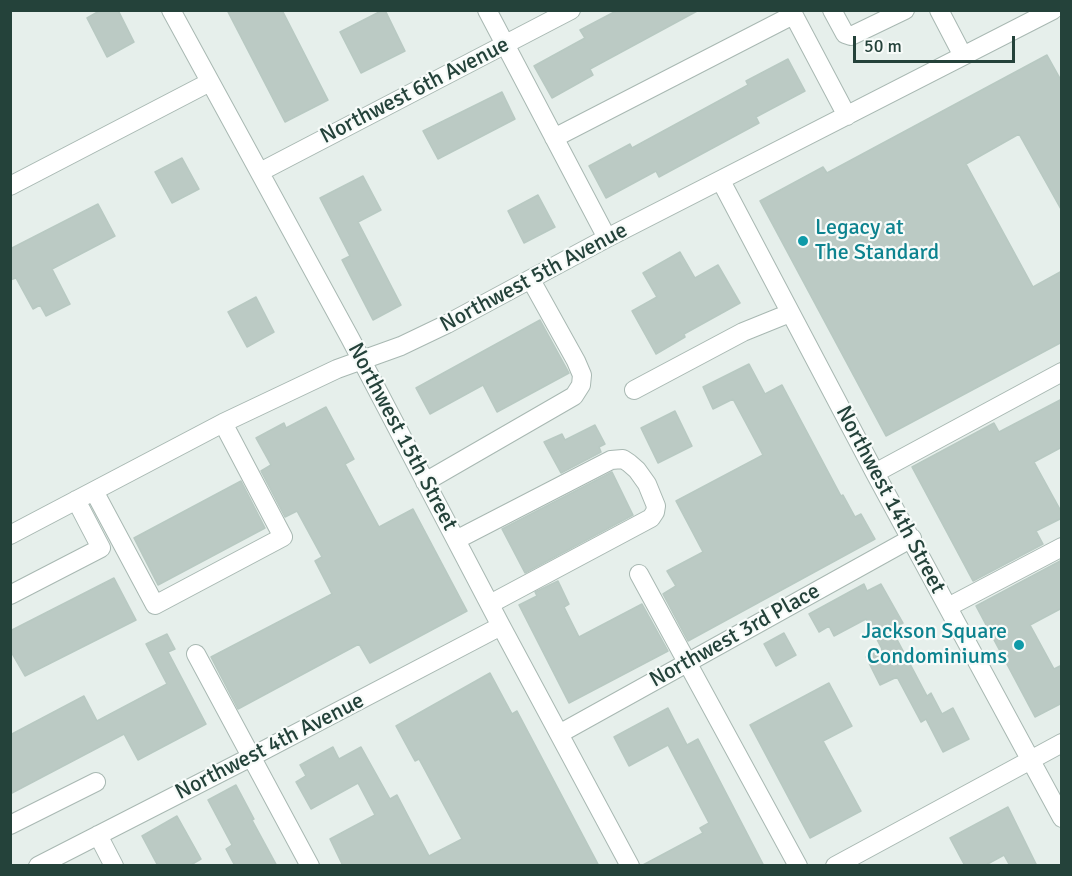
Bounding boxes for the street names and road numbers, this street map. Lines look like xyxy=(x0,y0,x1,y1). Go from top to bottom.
street label: Northwest 6th Avenue xyxy=(316,32,514,150)
street label: Northwest 5th Avenue xyxy=(436,217,632,339)
street label: Northwest 15th Street xyxy=(341,339,463,535)
street label: Northwest 14th Street xyxy=(829,402,951,598)
street label: Northwest 3rd Place xyxy=(645,578,825,694)
street label: Northwest 4th Avenue xyxy=(171,688,369,806)

